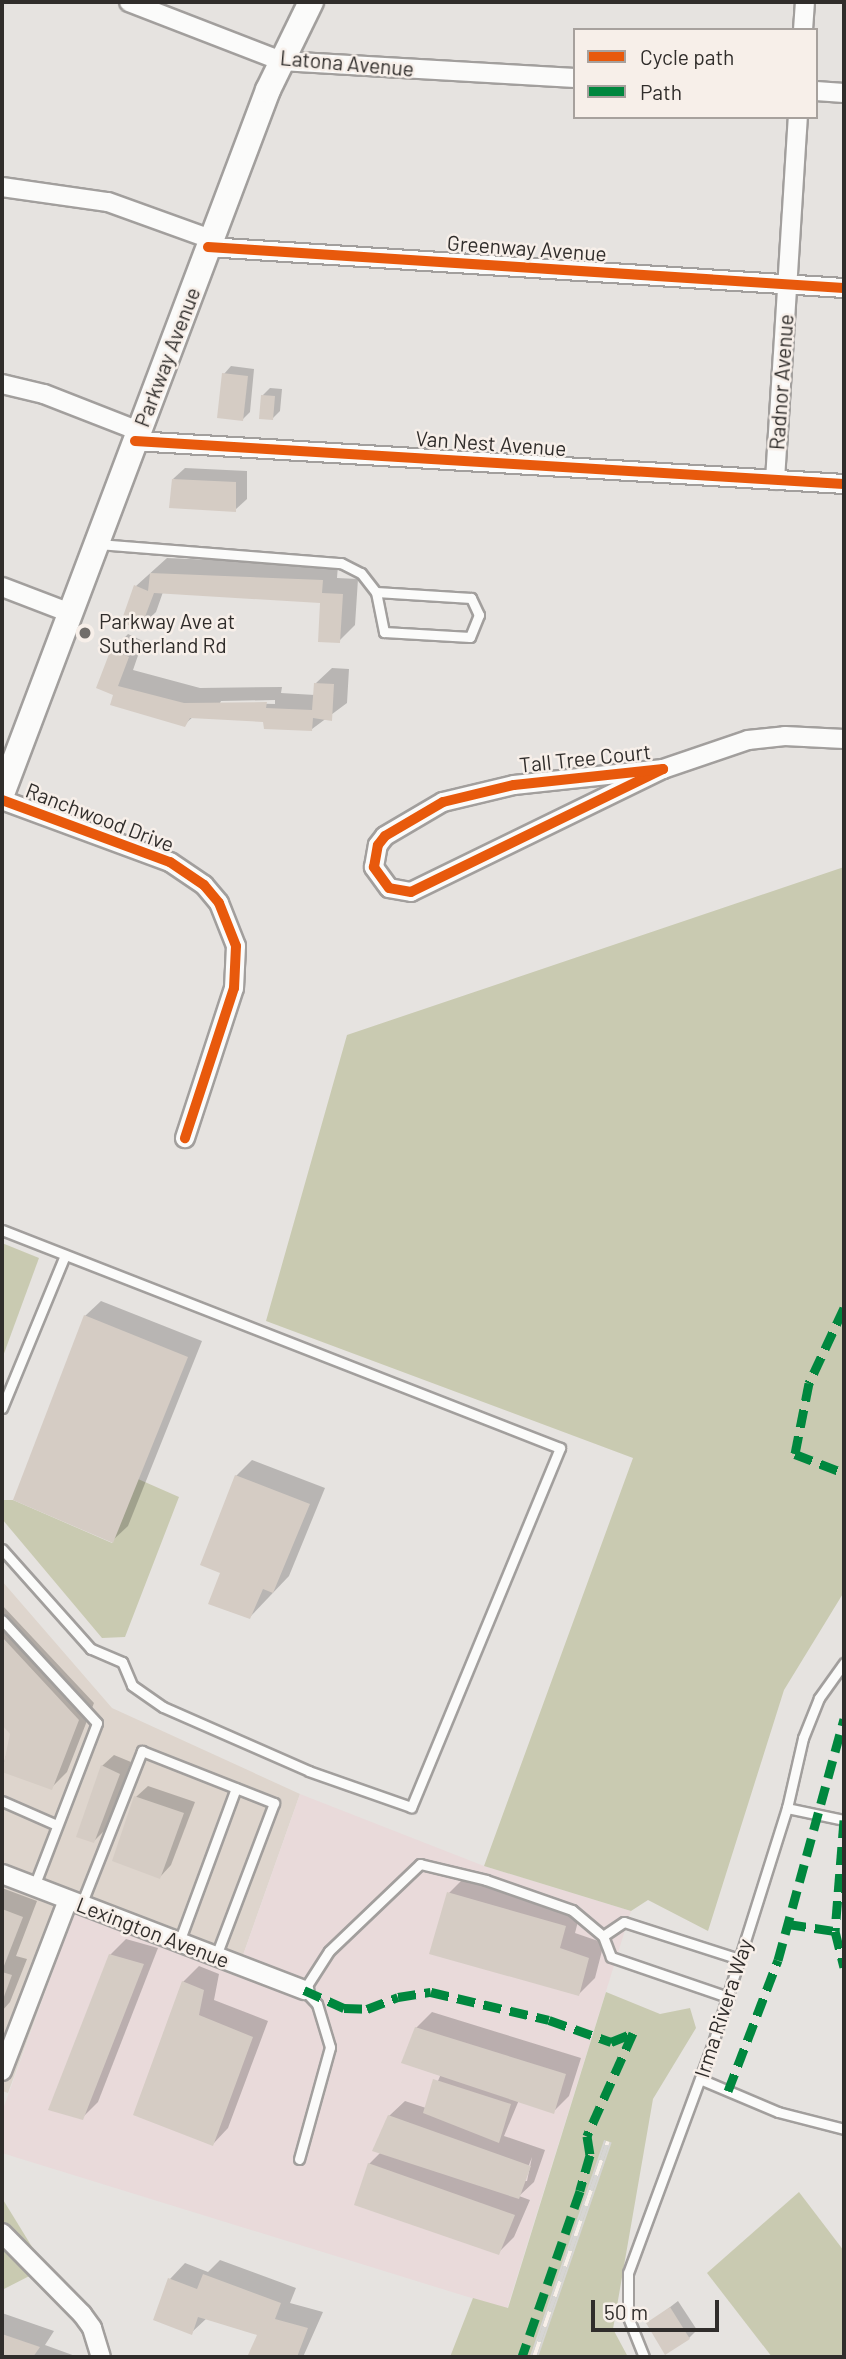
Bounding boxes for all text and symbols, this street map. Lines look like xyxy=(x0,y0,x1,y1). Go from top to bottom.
legend xyxy=(573,28,818,119)
text: Cycle path xyxy=(640,44,734,69)
street label: Latona Avenue xyxy=(279,45,415,81)
text: Path xyxy=(640,79,682,104)
street label: Greenway Avenue xyxy=(446,230,608,266)
street label: Parkway Avenue xyxy=(129,284,205,430)
street label: Radnor Avenue xyxy=(764,313,798,451)
street label: Van Nest Avenue xyxy=(415,425,567,461)
place label: Parkway Ave at Sutherland Rd xyxy=(99,608,235,658)
marker: Parkway Ave at Sutherland Rd xyxy=(77,625,93,641)
street label: Tall Tree Court xyxy=(518,739,652,777)
street label: Ranchwood Drive xyxy=(22,777,178,857)
street label: Lexington Avenue xyxy=(73,1891,233,1973)
street label: Irma Rivera Way xyxy=(689,1935,757,2081)
scale bar xyxy=(594,2286,722,2330)
text: 50 m xyxy=(604,2299,648,2324)

